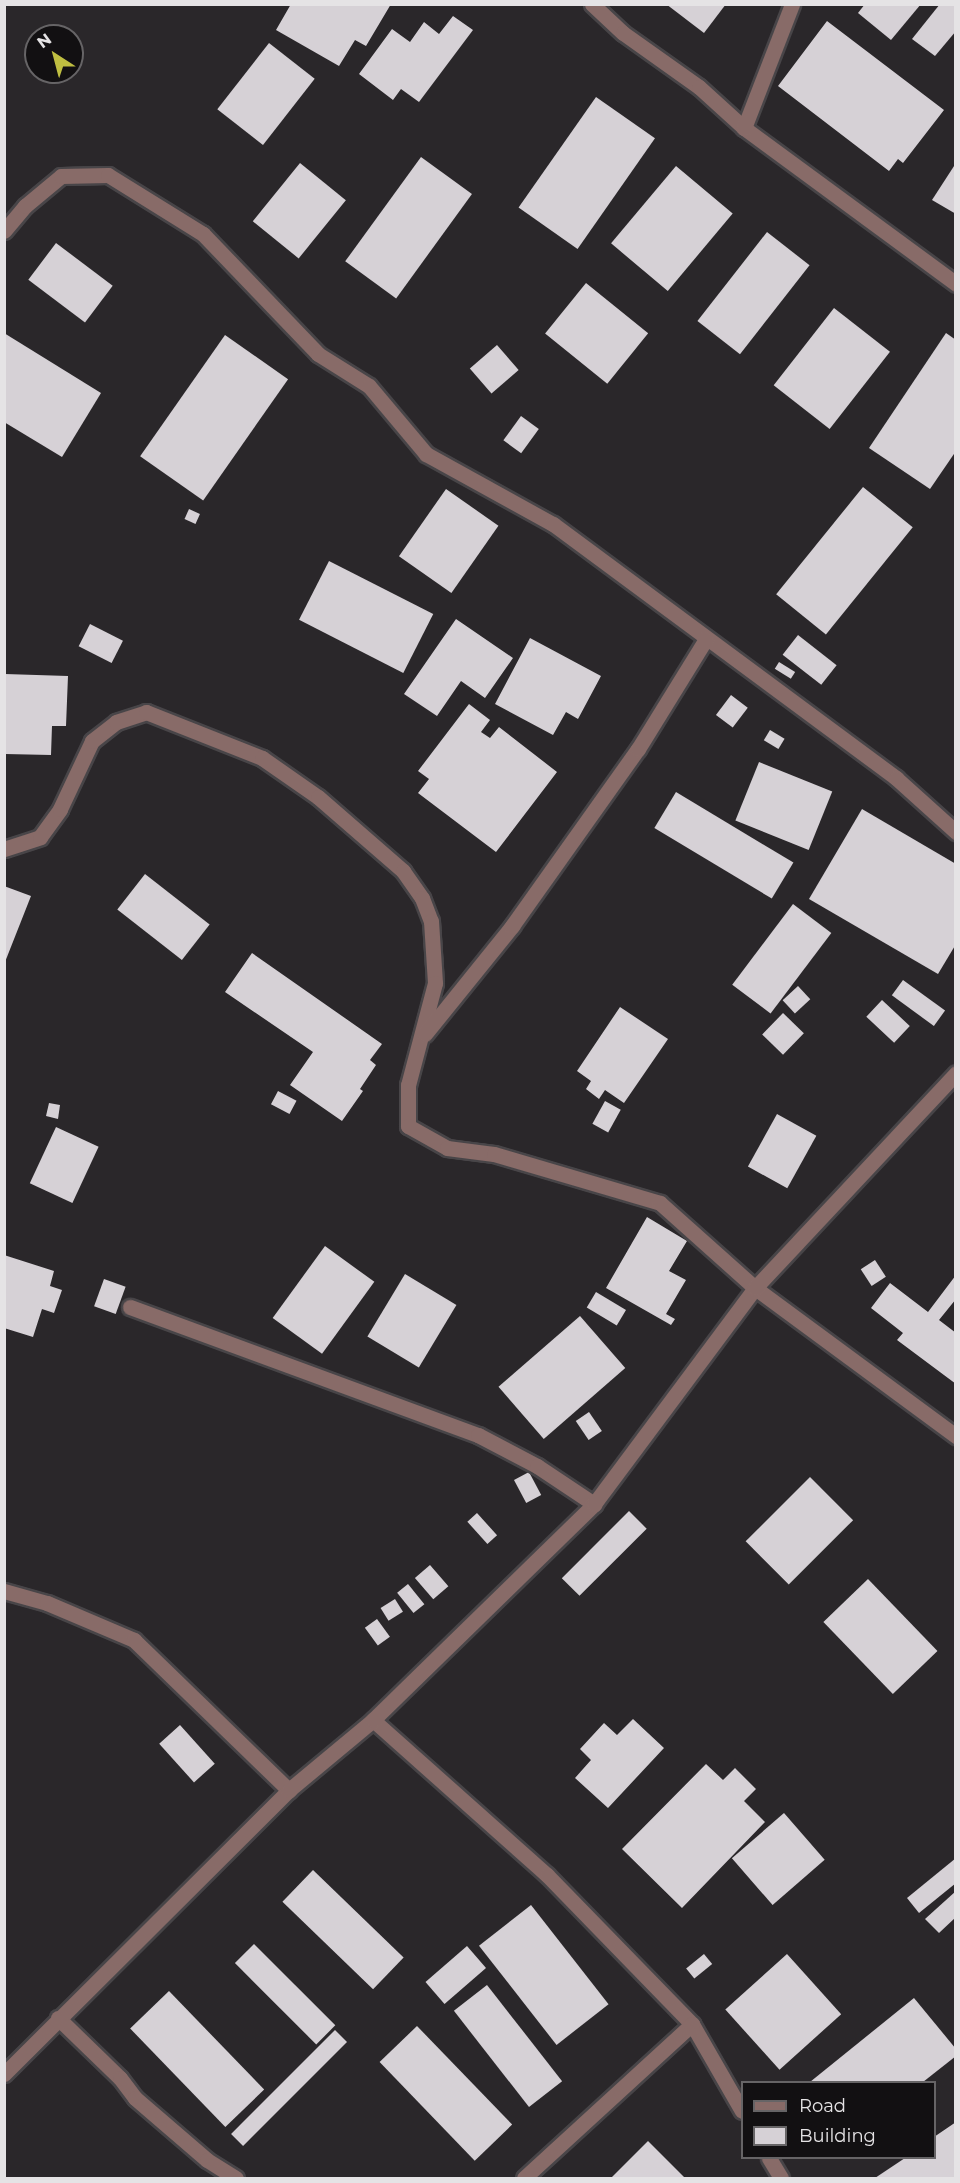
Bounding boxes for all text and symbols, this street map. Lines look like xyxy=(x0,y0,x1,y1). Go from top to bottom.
north arrow xyxy=(24,24,84,84)
text: N xyxy=(33,29,55,52)
legend xyxy=(741,2081,936,2159)
text: Road xyxy=(799,2095,846,2117)
text: Building xyxy=(799,2125,876,2147)

